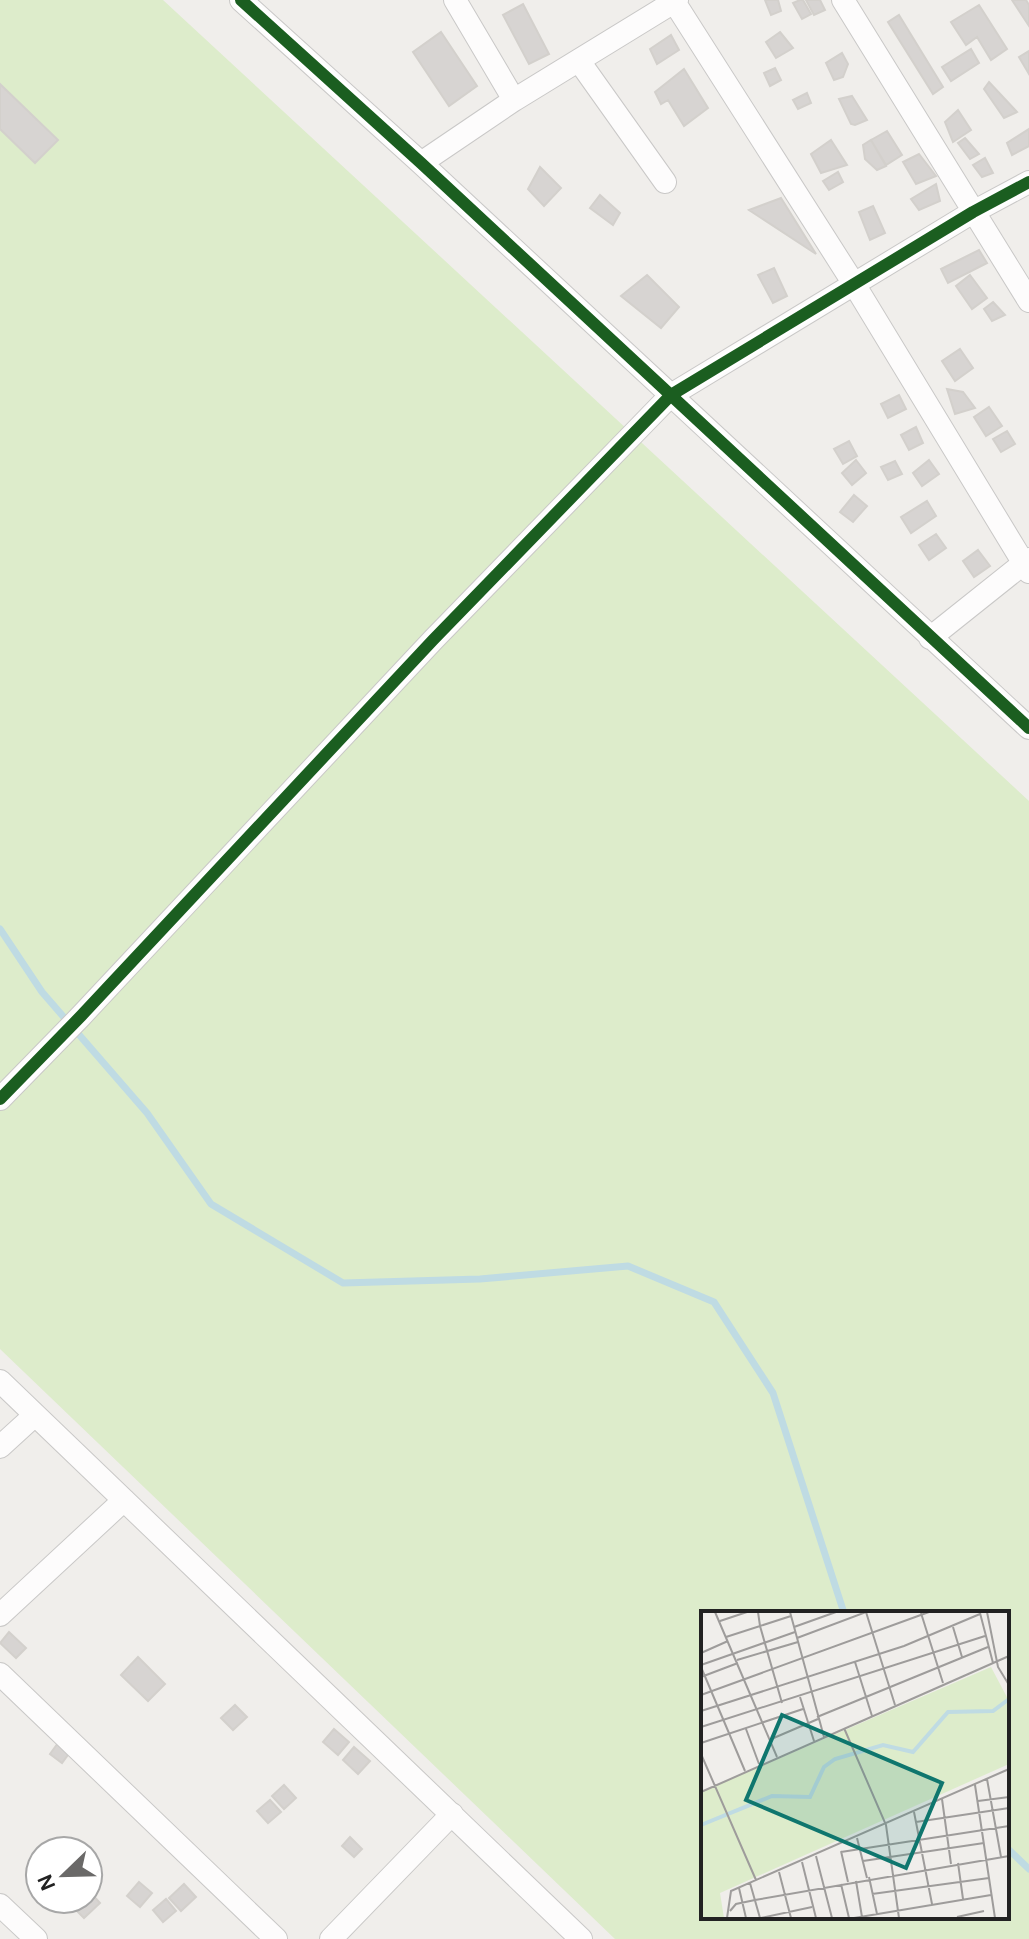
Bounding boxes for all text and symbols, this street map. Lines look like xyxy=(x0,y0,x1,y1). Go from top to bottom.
inset map xyxy=(701,1611,1009,1919)
north arrow xyxy=(24,1835,104,1915)
text: N xyxy=(31,1870,62,1895)

